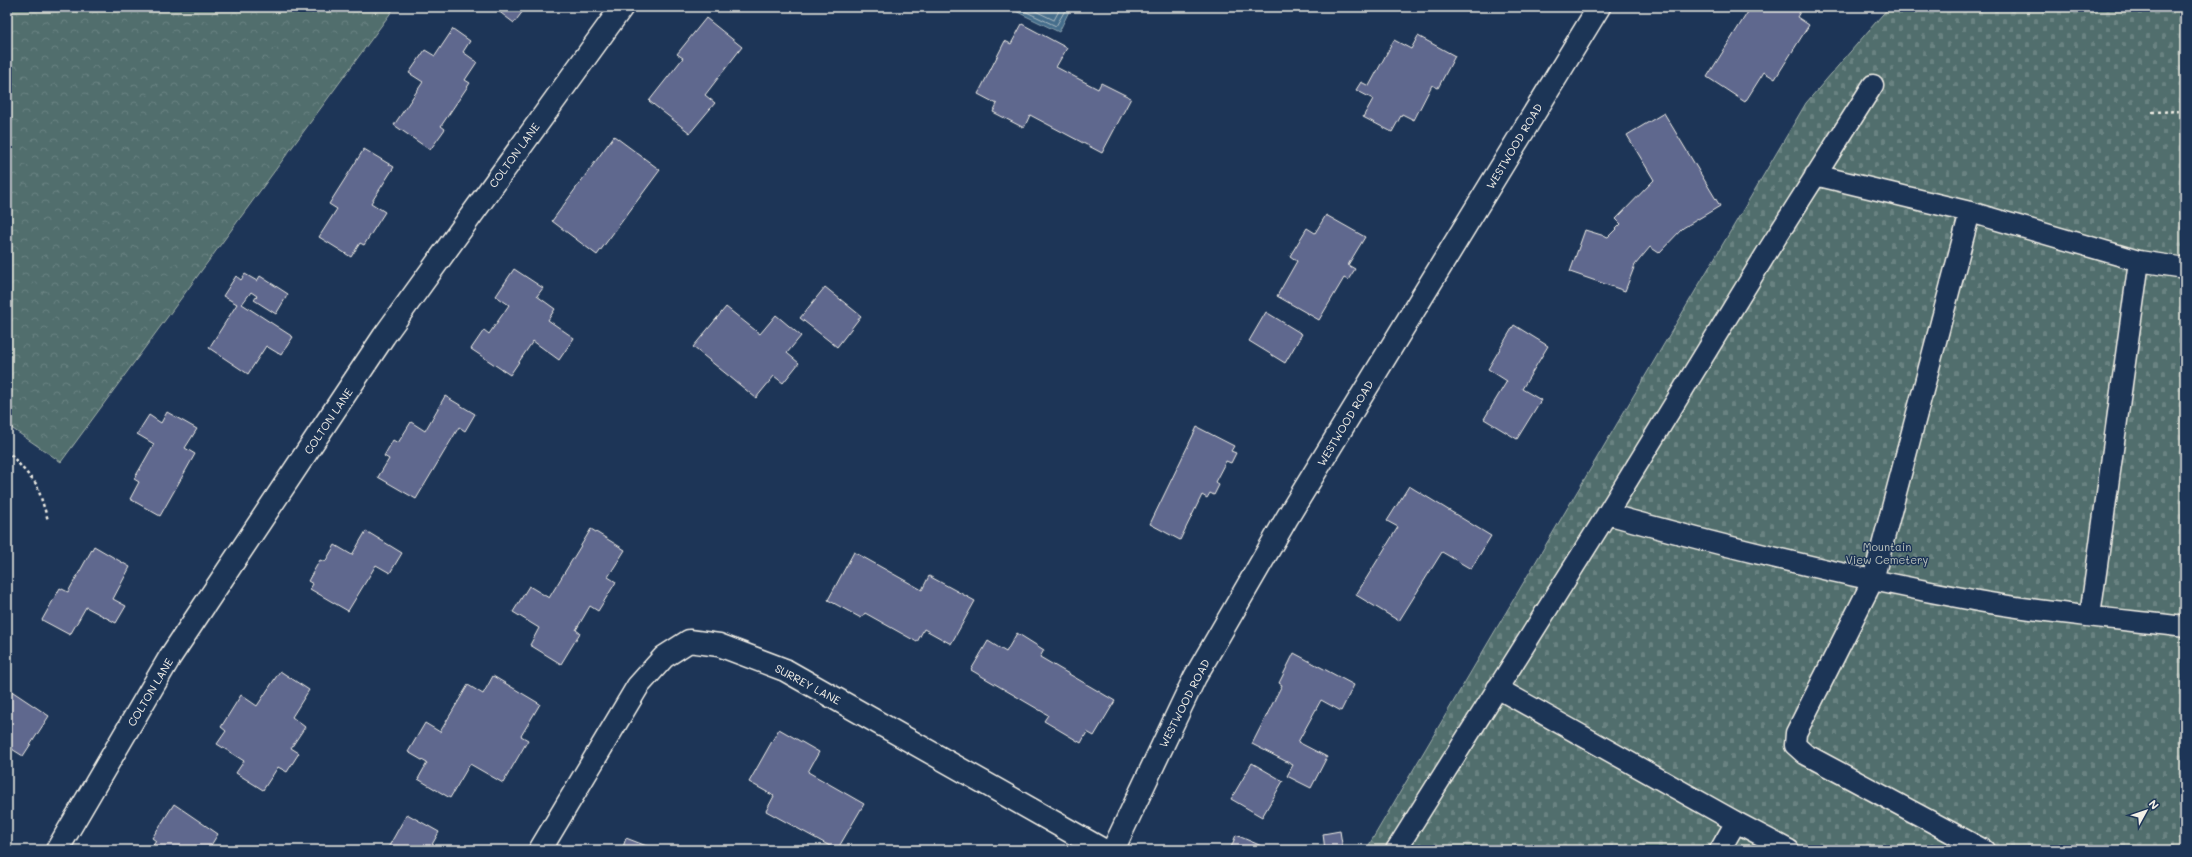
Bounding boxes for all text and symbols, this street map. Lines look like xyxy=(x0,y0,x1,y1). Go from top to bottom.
street label: WESTWOOD ROAD xyxy=(1482,100,1546,192)
street label: COLTON LANE xyxy=(485,120,543,190)
street label: WESTWOOD ROAD xyxy=(1313,377,1377,469)
street label: COLTON LANE xyxy=(300,385,356,457)
park label: Mountain View Cemetery xyxy=(1846,539,1928,567)
street label: COLTON LANE xyxy=(124,655,176,729)
street label: WESTWOOD ROAD xyxy=(1155,656,1213,750)
street label: SURREY LANE xyxy=(772,660,844,708)
north arrow xyxy=(2126,791,2166,831)
text: N xyxy=(2146,796,2162,812)

